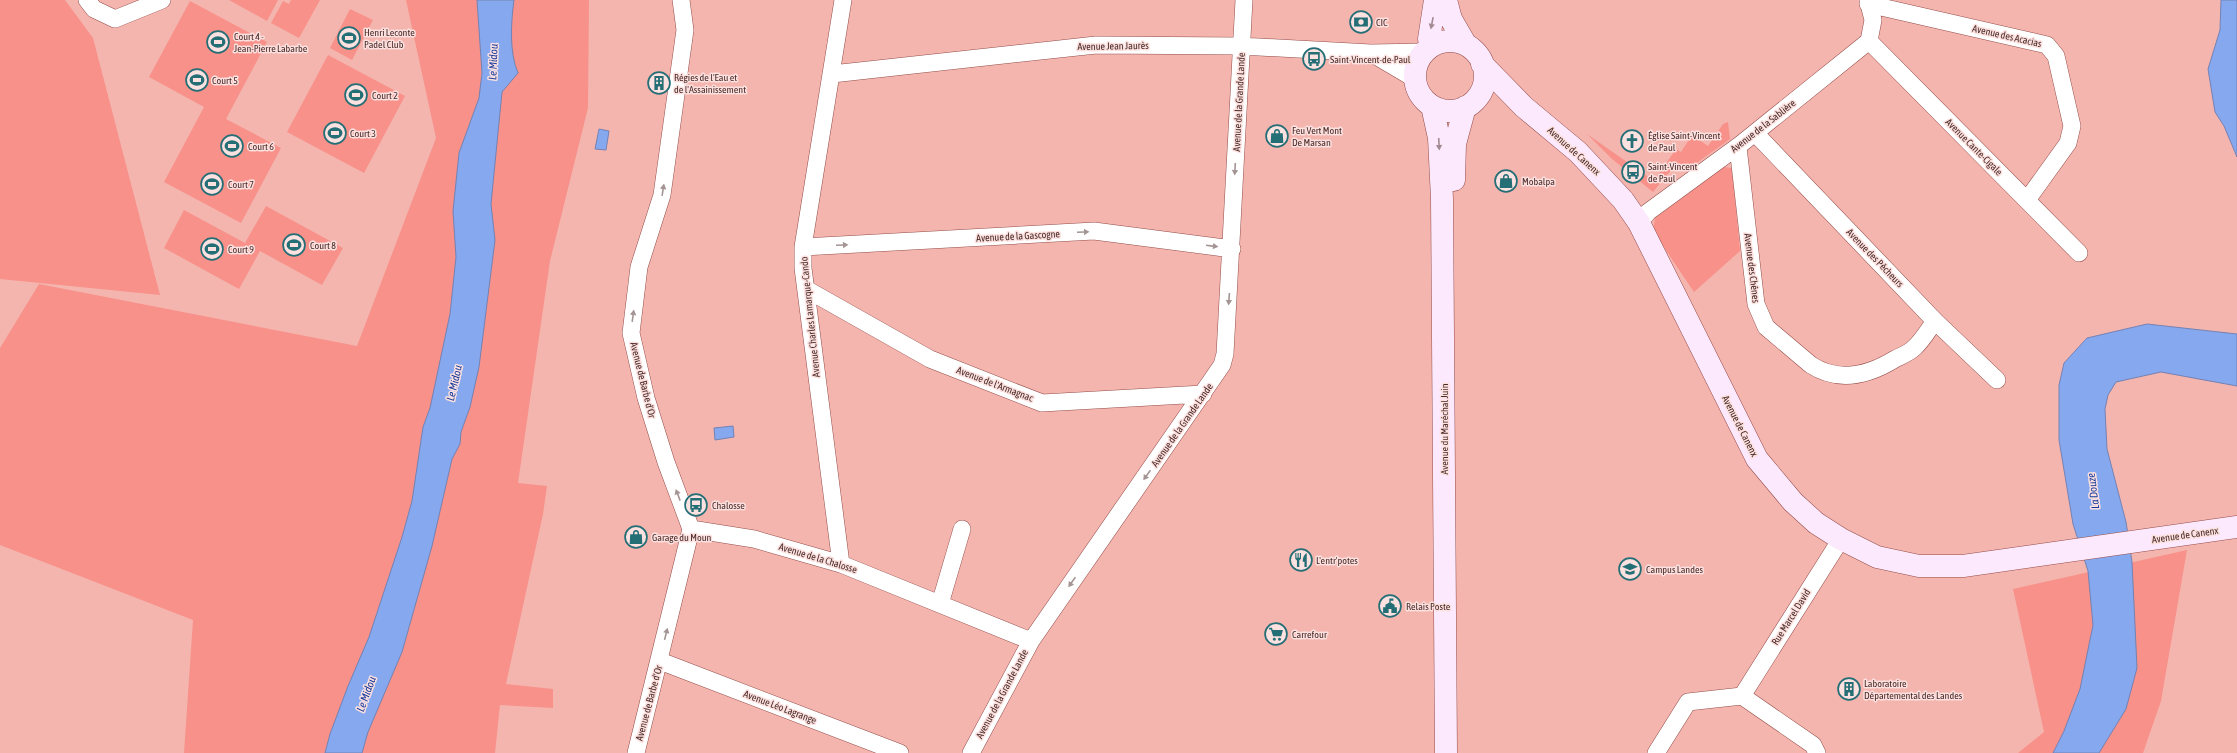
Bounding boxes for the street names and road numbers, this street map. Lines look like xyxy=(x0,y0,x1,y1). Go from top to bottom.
street label: Avenue des Acacias xyxy=(1971,23,2043,49)
street label: Avenue Jean Jaurès xyxy=(1077,40,1149,52)
street label: Avenue de la Grande Lande xyxy=(1231,52,1247,152)
street label: Avenue de la Sablière xyxy=(1729,97,1798,155)
street label: Avenue Cante-Cigale xyxy=(1943,116,2005,178)
street label: Avenue de Canenx xyxy=(1545,124,1603,178)
street label: Avenue des Pêcheurs xyxy=(1844,227,1906,290)
street label: Avenue de la Gascogne xyxy=(976,228,1061,244)
street label: Avenue des Chênes xyxy=(1742,233,1762,304)
street label: Avenue Charles Lamarque-Cando xyxy=(798,256,822,378)
street label: Avenue de Barbe d'Or xyxy=(628,341,658,420)
street label: Avenue de l'Armagnac xyxy=(955,364,1035,404)
street label: Avenue de la Grande Lande xyxy=(1149,381,1215,469)
street label: Avenue du Maréchal Juin xyxy=(1439,383,1450,475)
street label: Avenue de Canenx xyxy=(1720,394,1760,458)
street label: Avenue de Canenx xyxy=(2151,525,2219,545)
street label: Avenue de la Chalosse xyxy=(778,541,859,575)
street label: Rue Marcel David xyxy=(1769,587,1813,647)
street label: Avenue de la Grande Lande xyxy=(974,647,1030,740)
street label: Avenue de Barbe d'Or xyxy=(634,663,665,742)
street label: Avenue Léo Lagrange xyxy=(742,688,818,726)

